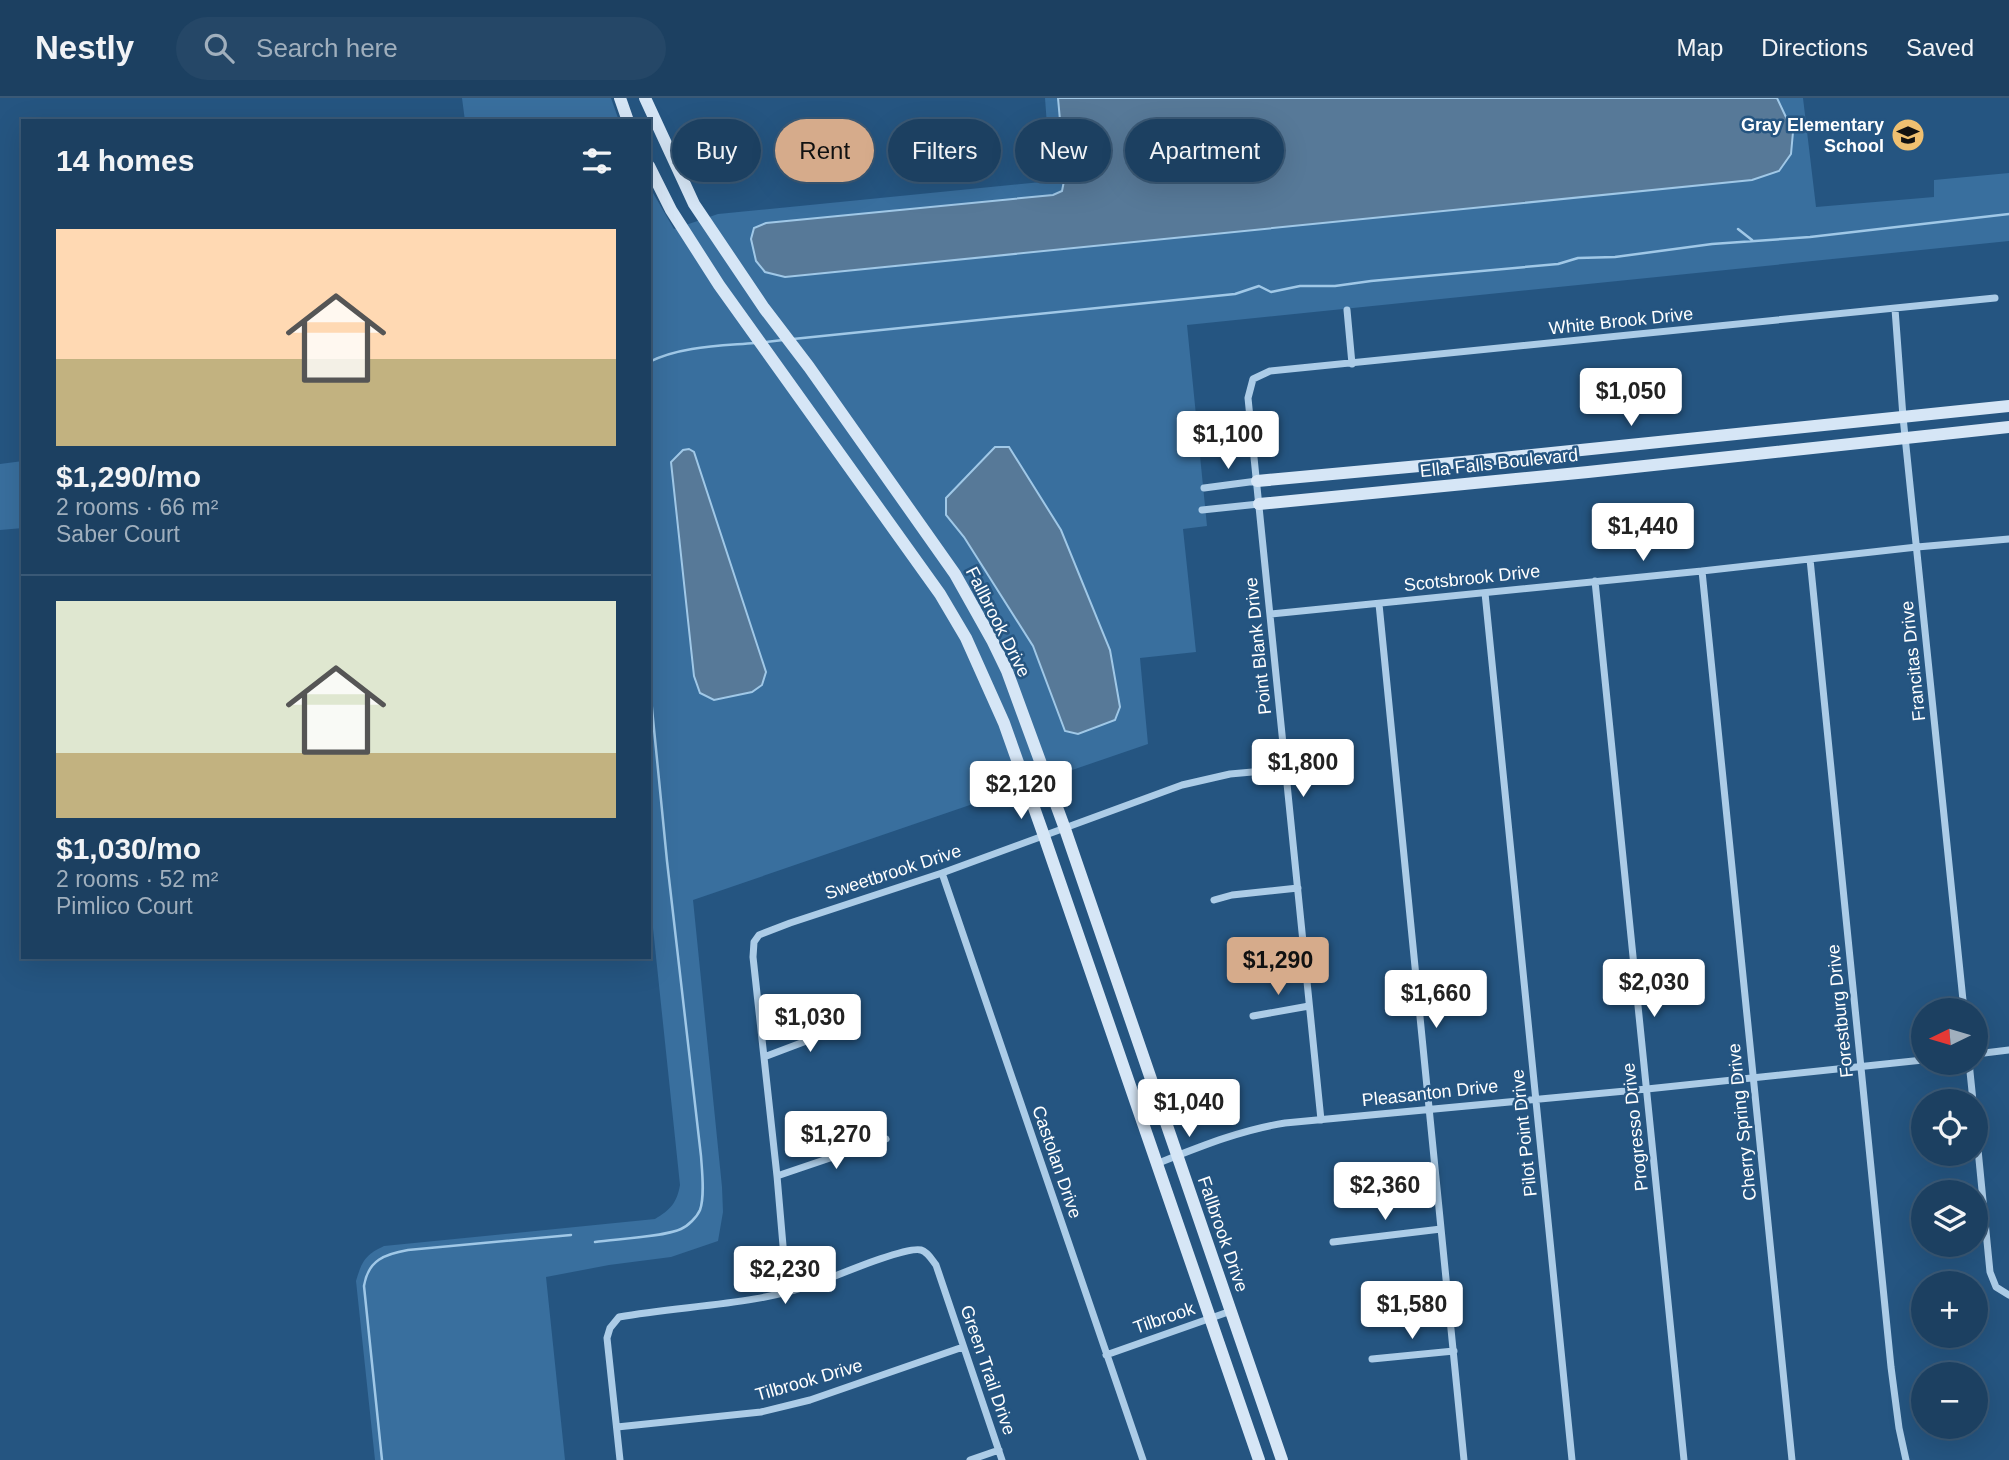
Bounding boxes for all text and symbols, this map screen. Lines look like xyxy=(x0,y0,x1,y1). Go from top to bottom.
search box xyxy=(176,17,666,80)
text: Nestly xyxy=(35,29,134,66)
icon: search xyxy=(200,29,238,67)
text: Search here xyxy=(256,33,398,63)
text: Map xyxy=(1677,34,1723,61)
text: Directions xyxy=(1761,34,1868,61)
text: Saved xyxy=(1906,34,1974,61)
place label: Gray Elementary School xyxy=(1741,115,1884,156)
school or university icon: Gray Elementary School xyxy=(1889,116,1927,154)
chip: Buy xyxy=(672,119,761,182)
chip: Rent xyxy=(775,119,874,182)
chip: Filters xyxy=(888,119,1001,182)
chip: New xyxy=(1015,119,1111,182)
chip: Apartment xyxy=(1125,119,1284,182)
icon: filters xyxy=(578,142,616,180)
text: 14 homes xyxy=(56,144,194,177)
icon: home xyxy=(273,275,399,401)
street label: White Brook Drive xyxy=(1548,303,1694,339)
pin: $1,050 xyxy=(1574,368,1688,428)
text: $1,050 xyxy=(1596,378,1666,404)
pin: $1,100 xyxy=(1171,412,1285,471)
text: $1,100 xyxy=(1193,421,1263,447)
street label: Ella Falls Boulevard xyxy=(1419,445,1579,481)
text: $1,290/mo xyxy=(56,460,201,493)
text: 2 rooms · 66 m² xyxy=(56,494,218,520)
pin: $1,440 xyxy=(1586,504,1700,563)
text: $1,440 xyxy=(1608,513,1678,539)
text: Saber Court xyxy=(56,521,180,547)
street label: Scotsbrook Drive xyxy=(1403,561,1541,595)
street label: Fallbrook Drive xyxy=(962,564,1034,680)
street label: Point Blank Drive xyxy=(1241,576,1275,716)
street label: Francitas Drive xyxy=(1897,600,1929,722)
icon: home xyxy=(273,647,399,773)
pin: $1,800 xyxy=(1246,740,1360,799)
text: $1,800 xyxy=(1268,749,1338,775)
pin: $2,120 xyxy=(964,762,1078,821)
text: $2,120 xyxy=(986,771,1056,797)
text: $1,030/mo xyxy=(56,832,201,865)
street label: Sweetbrook Drive xyxy=(822,841,964,903)
text: 2 rooms · 52 m² xyxy=(56,866,218,892)
text: Pimlico Court xyxy=(56,893,193,919)
pin: $1,290 xyxy=(1221,937,1335,997)
street label: Forestburg Drive xyxy=(1823,943,1857,1079)
text: $1,290 xyxy=(1243,947,1313,973)
pin: $2,030 xyxy=(1597,960,1711,1019)
text: $2,030 xyxy=(1619,969,1689,995)
pin: $1,660 xyxy=(1379,970,1493,1030)
text: $1,660 xyxy=(1401,980,1471,1006)
pin: $1,030 xyxy=(753,995,867,1054)
north arrow xyxy=(1911,998,1988,1074)
map controls xyxy=(1911,998,1988,1439)
text: $1,030 xyxy=(775,1004,845,1030)
street label: Cherry Spring Drive xyxy=(1724,1042,1760,1202)
street label: Progresso Drive xyxy=(1618,1062,1652,1192)
street label: Pilot Point Drive xyxy=(1507,1068,1541,1198)
street label: Pleasanton Drive xyxy=(1361,1076,1499,1110)
pin: $1,040 xyxy=(1132,1080,1246,1139)
text: $1,040 xyxy=(1154,1089,1224,1115)
button: locate xyxy=(1911,1089,1988,1166)
street label: Castolan Drive xyxy=(1028,1103,1086,1221)
pin: $1,270 xyxy=(779,1112,893,1171)
text: $1,270 xyxy=(801,1121,871,1147)
pin: $2,360 xyxy=(1328,1162,1442,1222)
text: $2,360 xyxy=(1350,1172,1420,1198)
street label: Fallbrook Drive xyxy=(1194,1174,1252,1294)
button: layers xyxy=(1911,1180,1988,1257)
pin: $2,230 xyxy=(728,1246,842,1306)
text: $2,230 xyxy=(750,1256,820,1282)
button: + xyxy=(1911,1271,1988,1348)
pin: $1,580 xyxy=(1355,1282,1469,1341)
text: $1,580 xyxy=(1377,1291,1447,1317)
street label: Tilbrook xyxy=(1131,1298,1198,1338)
street label: Green Trail Drive xyxy=(956,1302,1020,1438)
street label: Tilbrook Drive xyxy=(753,1355,865,1405)
button: − xyxy=(1911,1362,1988,1439)

